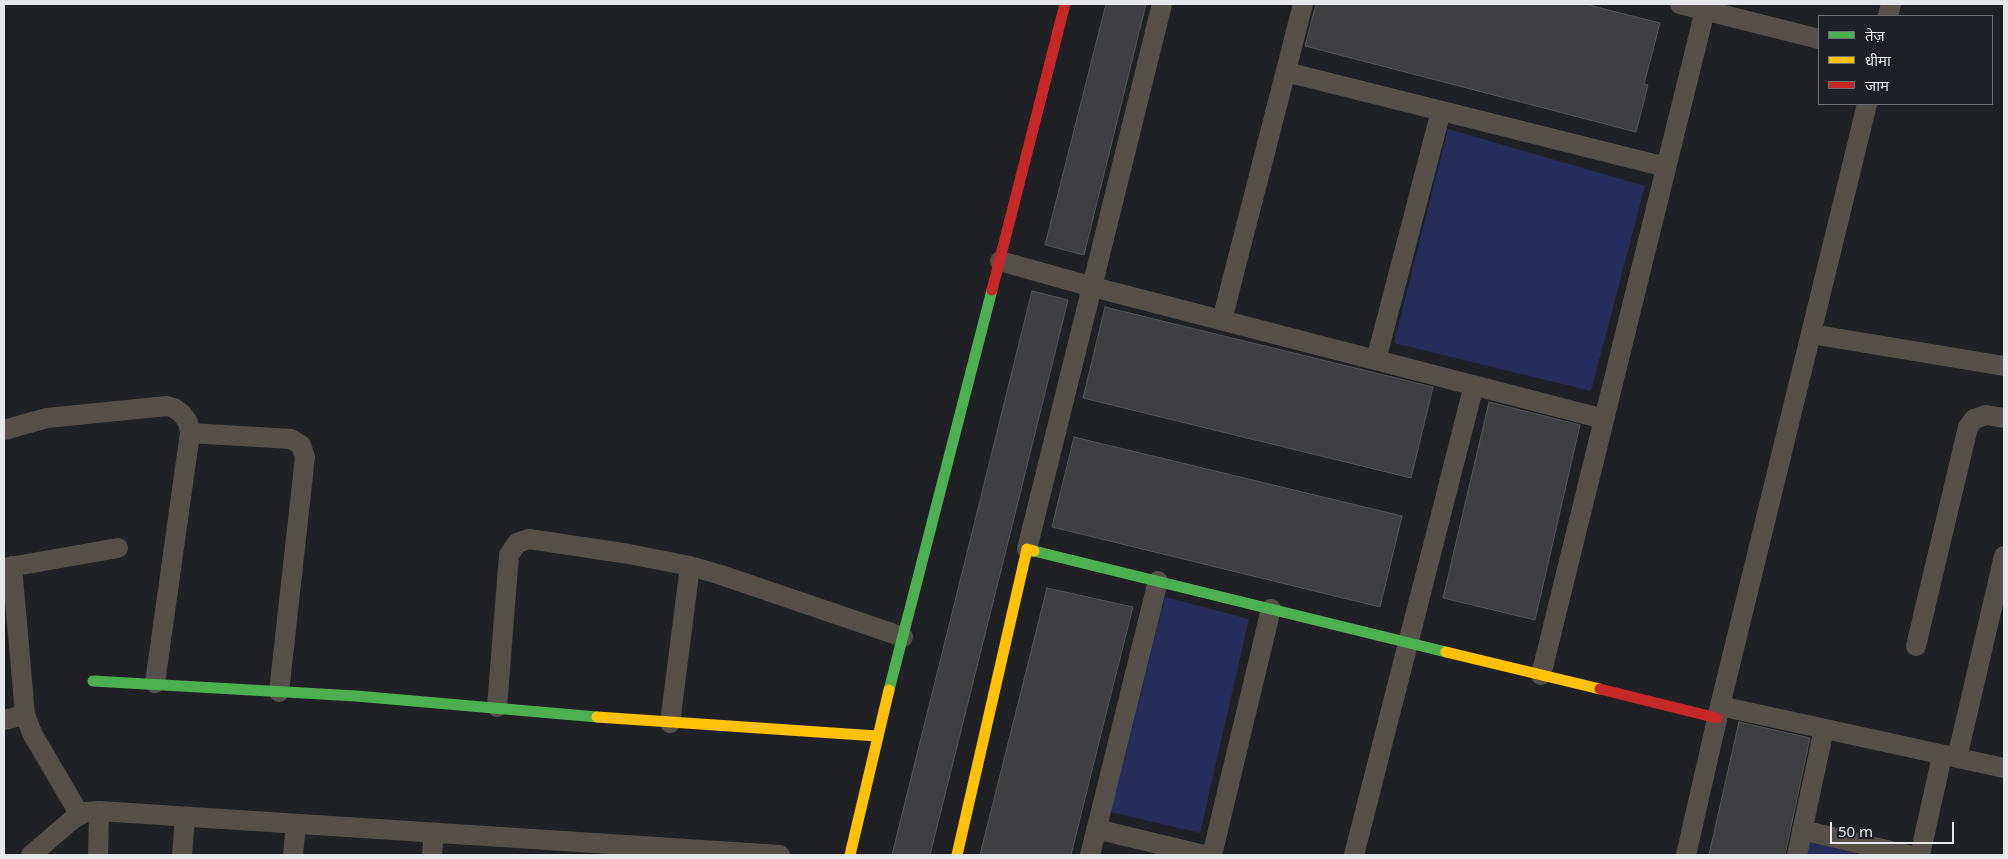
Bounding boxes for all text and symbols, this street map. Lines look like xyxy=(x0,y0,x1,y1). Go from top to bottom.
legend xyxy=(1818,15,1993,105)
text: तेज़ xyxy=(1865,25,1885,45)
text: धीमा xyxy=(1865,50,1891,70)
text: जाम xyxy=(1865,75,1889,95)
scale bar xyxy=(1833,812,1957,844)
text: 50 m xyxy=(1838,821,1873,841)

